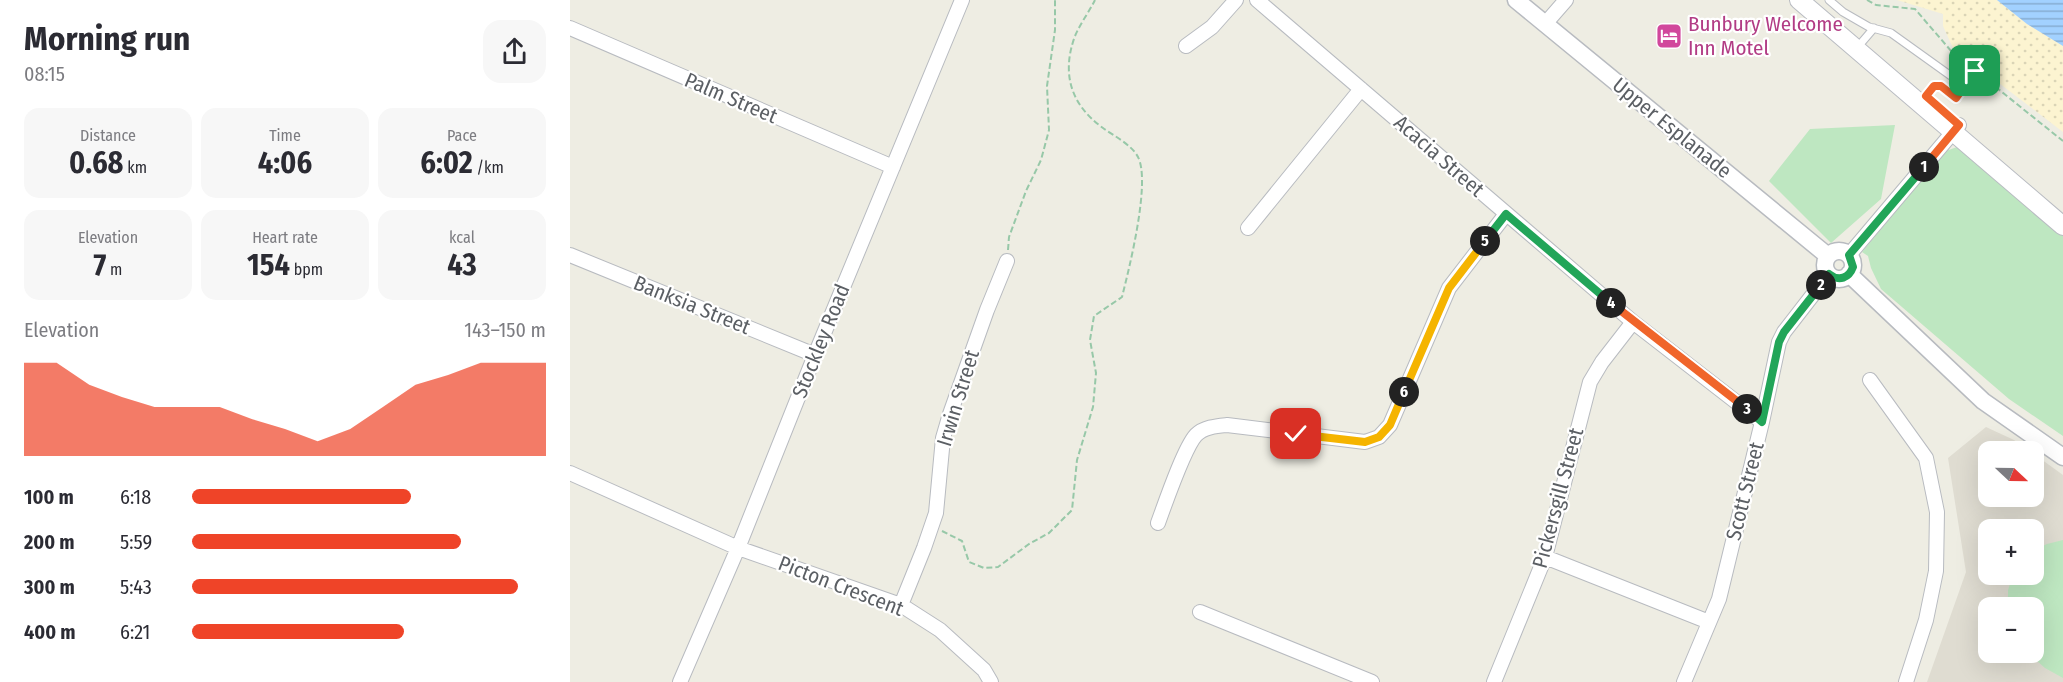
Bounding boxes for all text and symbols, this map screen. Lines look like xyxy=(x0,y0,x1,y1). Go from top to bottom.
place label: Bunbury Welcome Inn Motel xyxy=(1688,11,1843,61)
text: Morning run xyxy=(24,19,190,59)
button: share xyxy=(483,20,546,83)
hotel icon: Bunbury Welcome Inn Motel xyxy=(1654,21,1684,51)
pin xyxy=(1949,45,2000,96)
icon: arrive xyxy=(1958,54,1991,87)
text: 08:15 xyxy=(24,62,65,86)
street label: Palm Street xyxy=(681,67,781,129)
street label: Upper Esplanade xyxy=(1607,72,1737,184)
street label: Acacia Street xyxy=(1388,110,1490,202)
text: Distance xyxy=(80,126,136,145)
text: Time xyxy=(269,126,301,145)
text: Pace xyxy=(447,126,477,145)
text: 0.68 xyxy=(69,145,123,181)
text: 4:06 xyxy=(258,145,312,181)
text: 6:02 xyxy=(420,145,473,181)
pin: 1 xyxy=(1909,152,1939,182)
text: 1 xyxy=(1921,157,1927,176)
text: km xyxy=(123,158,147,177)
text: /km xyxy=(473,158,504,177)
pin: 5 xyxy=(1470,226,1500,256)
text: Elevation xyxy=(78,228,138,247)
text: Heart rate xyxy=(252,228,318,247)
text: kcal xyxy=(449,228,475,247)
text: 5 xyxy=(1481,231,1489,250)
text: 7 xyxy=(94,247,106,283)
text: 154 xyxy=(247,247,290,283)
text: 43 xyxy=(447,247,477,283)
text: m xyxy=(106,260,122,279)
text: bpm xyxy=(290,260,323,279)
street label: Banksia Street xyxy=(630,270,754,340)
pin: 2 xyxy=(1806,270,1836,300)
text: 2 xyxy=(1817,275,1825,294)
street label: Stockley Road xyxy=(786,280,856,402)
pin: 4 xyxy=(1596,288,1626,318)
text: 4 xyxy=(1607,293,1615,312)
text: Elevation xyxy=(24,318,99,342)
text: 143–150 m xyxy=(464,318,546,342)
street label: Irwin Street xyxy=(931,346,985,449)
pin: 6 xyxy=(1389,377,1419,407)
text: 6 xyxy=(1400,382,1408,401)
pin: 3 xyxy=(1732,394,1762,424)
text: 3 xyxy=(1743,399,1751,418)
pin xyxy=(1270,408,1321,459)
icon: check xyxy=(1279,417,1312,450)
street label: Pickersgill Street xyxy=(1527,425,1589,571)
street label: Scott Street xyxy=(1720,439,1770,543)
north arrow xyxy=(1978,441,2044,507)
map controls xyxy=(1978,441,2044,663)
text: 100 m xyxy=(24,485,74,509)
text: 6:18 xyxy=(120,485,151,509)
button: + xyxy=(1978,519,2044,585)
text: 200 m xyxy=(24,530,75,554)
text: 5:59 xyxy=(120,530,152,554)
street label: Picton Crescent xyxy=(775,550,907,622)
text: 300 m xyxy=(24,575,75,599)
text: 5:43 xyxy=(120,575,152,599)
button: − xyxy=(1978,597,2044,663)
text: 400 m xyxy=(24,620,76,644)
text: 6:21 xyxy=(120,620,150,644)

